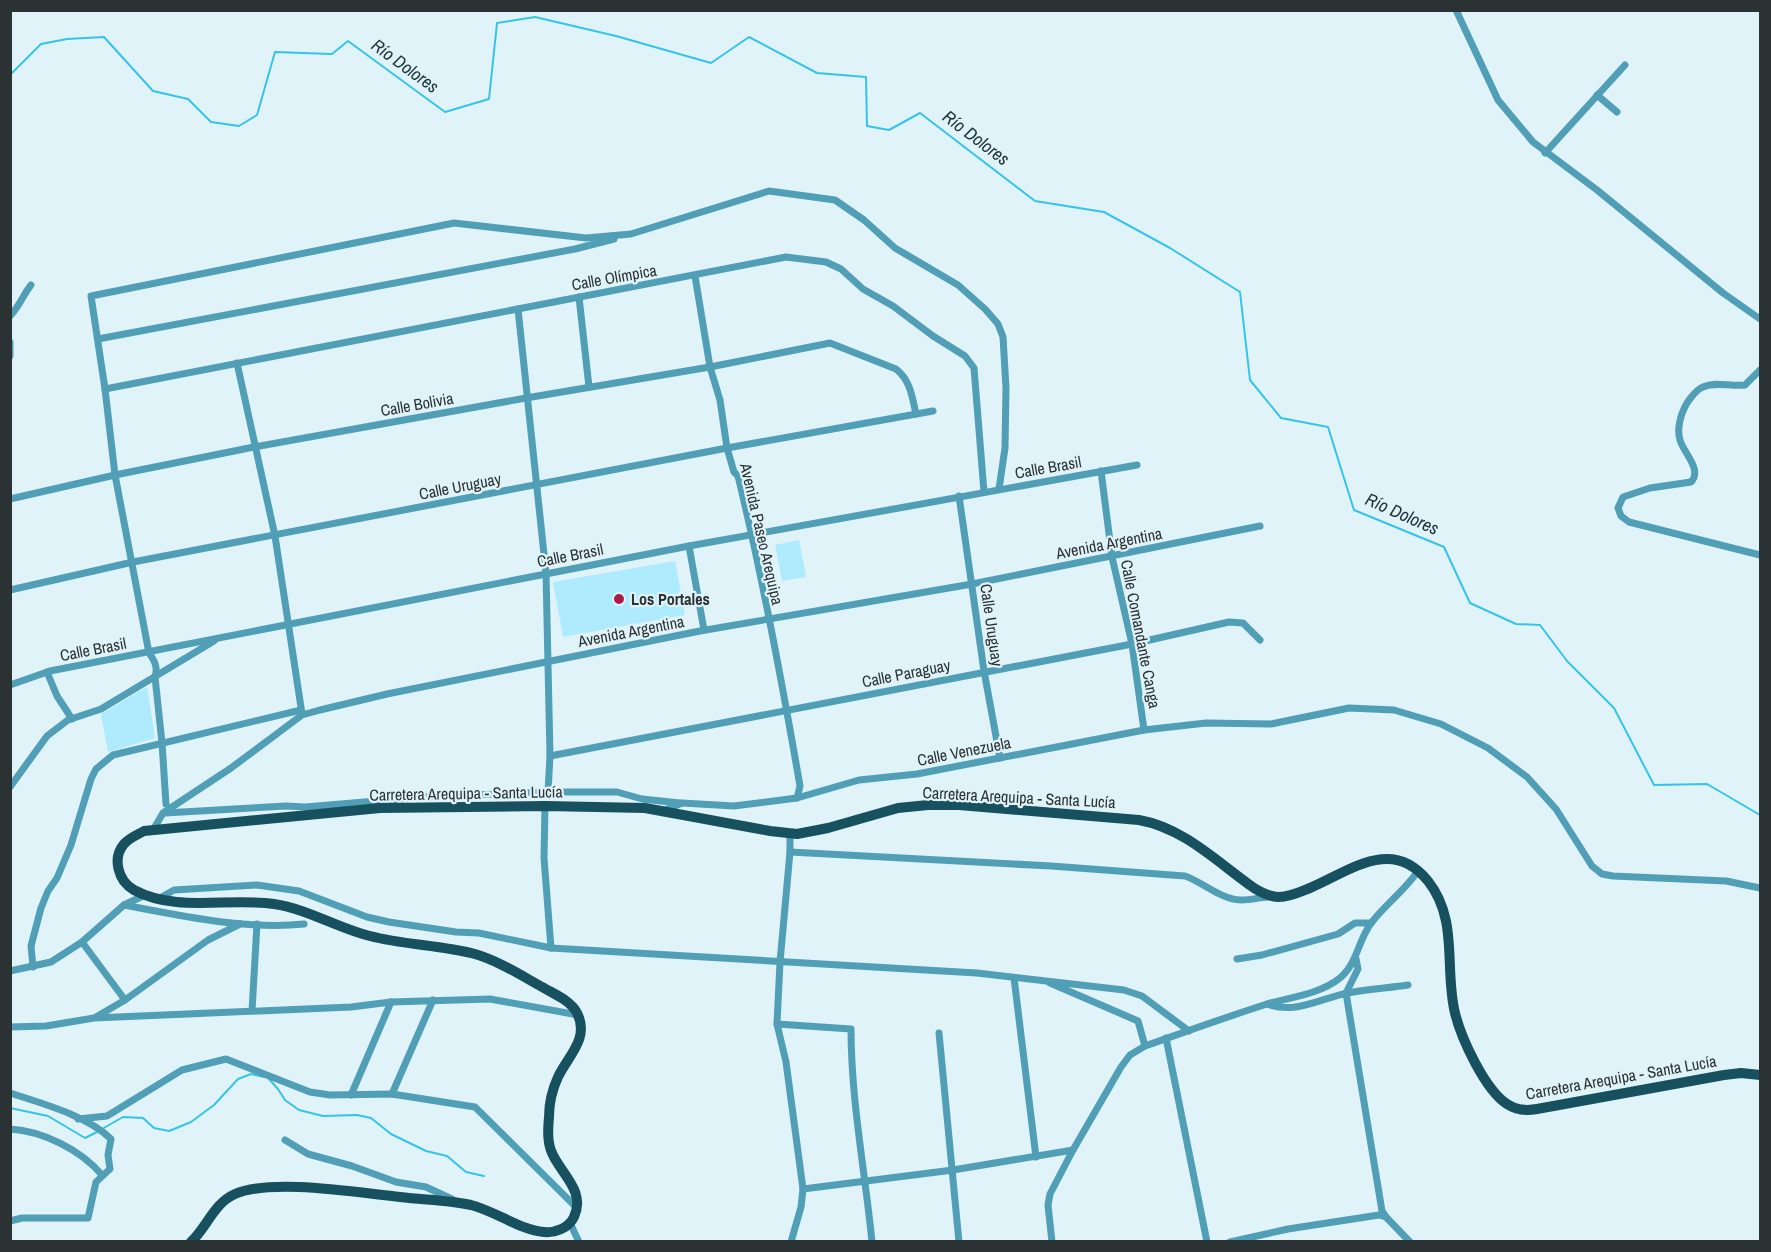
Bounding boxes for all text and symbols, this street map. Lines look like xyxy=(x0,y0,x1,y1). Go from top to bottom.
water label: Río Dolores xyxy=(366,33,444,99)
water label: Río Dolores xyxy=(938,104,1015,171)
street label: Calle Olímpica xyxy=(570,259,659,295)
street label: Calle Bolivia xyxy=(379,387,456,421)
street label: Calle Brasil xyxy=(1013,450,1083,484)
street label: Avenida Paseo Arequipa xyxy=(735,460,789,608)
street label: Calle Uruguay xyxy=(417,467,503,505)
water label: Río Dolores xyxy=(1362,486,1443,541)
street label: Avenida Argentina xyxy=(1053,522,1165,564)
street label: Calle Brasil xyxy=(535,538,605,572)
street label: Calle Comandante Canga xyxy=(1116,558,1166,711)
street label: Calle Uruguay xyxy=(975,582,1009,668)
place label: Los Portales xyxy=(631,588,710,610)
marker: Los Portales xyxy=(612,592,626,606)
street label: Avenida Argentina xyxy=(575,610,687,652)
street label: Calle Brasil xyxy=(58,632,128,666)
street label: Calle Paraguay xyxy=(860,654,953,692)
street label: Calle Venezuela xyxy=(915,731,1013,771)
street label: Carretera Arequipa - Santa Lucía xyxy=(369,780,564,806)
street label: Carretera Arequipa - Santa Lucía xyxy=(922,781,1117,813)
street label: Carretera Arequipa - Santa Lucía xyxy=(1524,1049,1719,1105)

